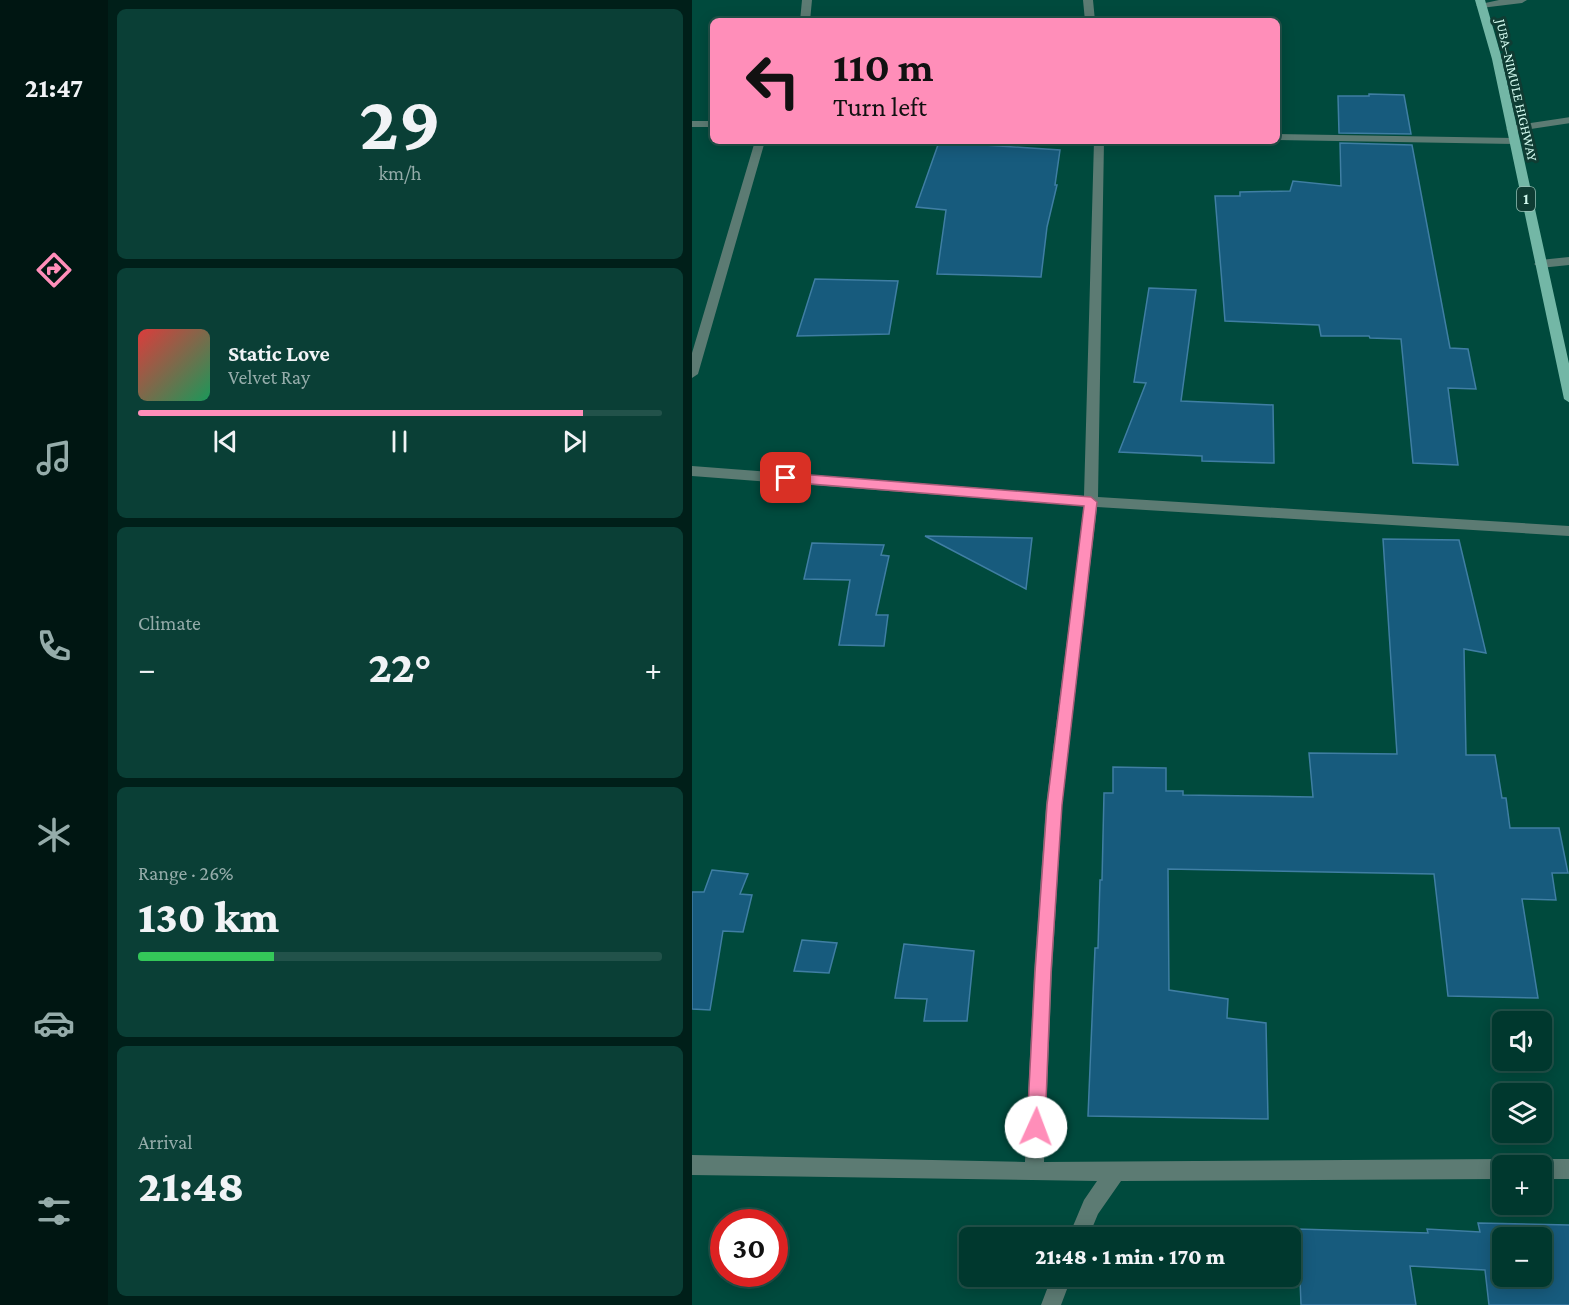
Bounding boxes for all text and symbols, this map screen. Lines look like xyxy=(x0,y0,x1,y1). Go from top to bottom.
street label: JUBA–NIMULE HIGHWAY xyxy=(1492,15,1541,163)
icon: left xyxy=(734,42,812,120)
text: 110 m xyxy=(833,43,934,90)
text: 21:47 xyxy=(25,73,83,103)
text: 29 xyxy=(359,79,441,166)
text: Turn left xyxy=(833,92,927,122)
text: km/h xyxy=(378,162,422,184)
road number: 1 xyxy=(1517,187,1535,211)
icon: directions xyxy=(33,249,75,291)
text: Static Love xyxy=(228,341,330,366)
text: Velvet Ray xyxy=(228,366,310,388)
icon: previous xyxy=(209,425,242,458)
icon: pause xyxy=(383,425,416,458)
icon: next xyxy=(558,425,591,458)
icon: music xyxy=(33,437,75,479)
pin xyxy=(760,452,811,503)
icon: arrive xyxy=(769,461,802,494)
text: Climate xyxy=(138,612,201,634)
icon: phone xyxy=(33,625,75,667)
text: 22° xyxy=(368,642,432,692)
text: − xyxy=(138,650,155,687)
text: + xyxy=(645,650,662,687)
icon: climate xyxy=(33,814,75,856)
text: Range · 26% xyxy=(138,862,234,884)
text: 130 km xyxy=(138,892,279,942)
icon: car xyxy=(33,1002,75,1044)
map controls xyxy=(1492,1011,1552,1287)
button: sound xyxy=(1492,1011,1552,1071)
button: layers xyxy=(1492,1083,1552,1143)
position arrow xyxy=(1004,1095,1068,1159)
text: Arrival xyxy=(138,1131,192,1153)
button: + xyxy=(1492,1155,1552,1215)
text: 21:48 xyxy=(138,1161,244,1211)
icon: filters xyxy=(33,1190,75,1232)
speed limit sign: 30 xyxy=(710,1209,788,1287)
button: − xyxy=(1492,1227,1552,1287)
text: 21:48 · 1 min · 170 m xyxy=(1035,1244,1225,1269)

